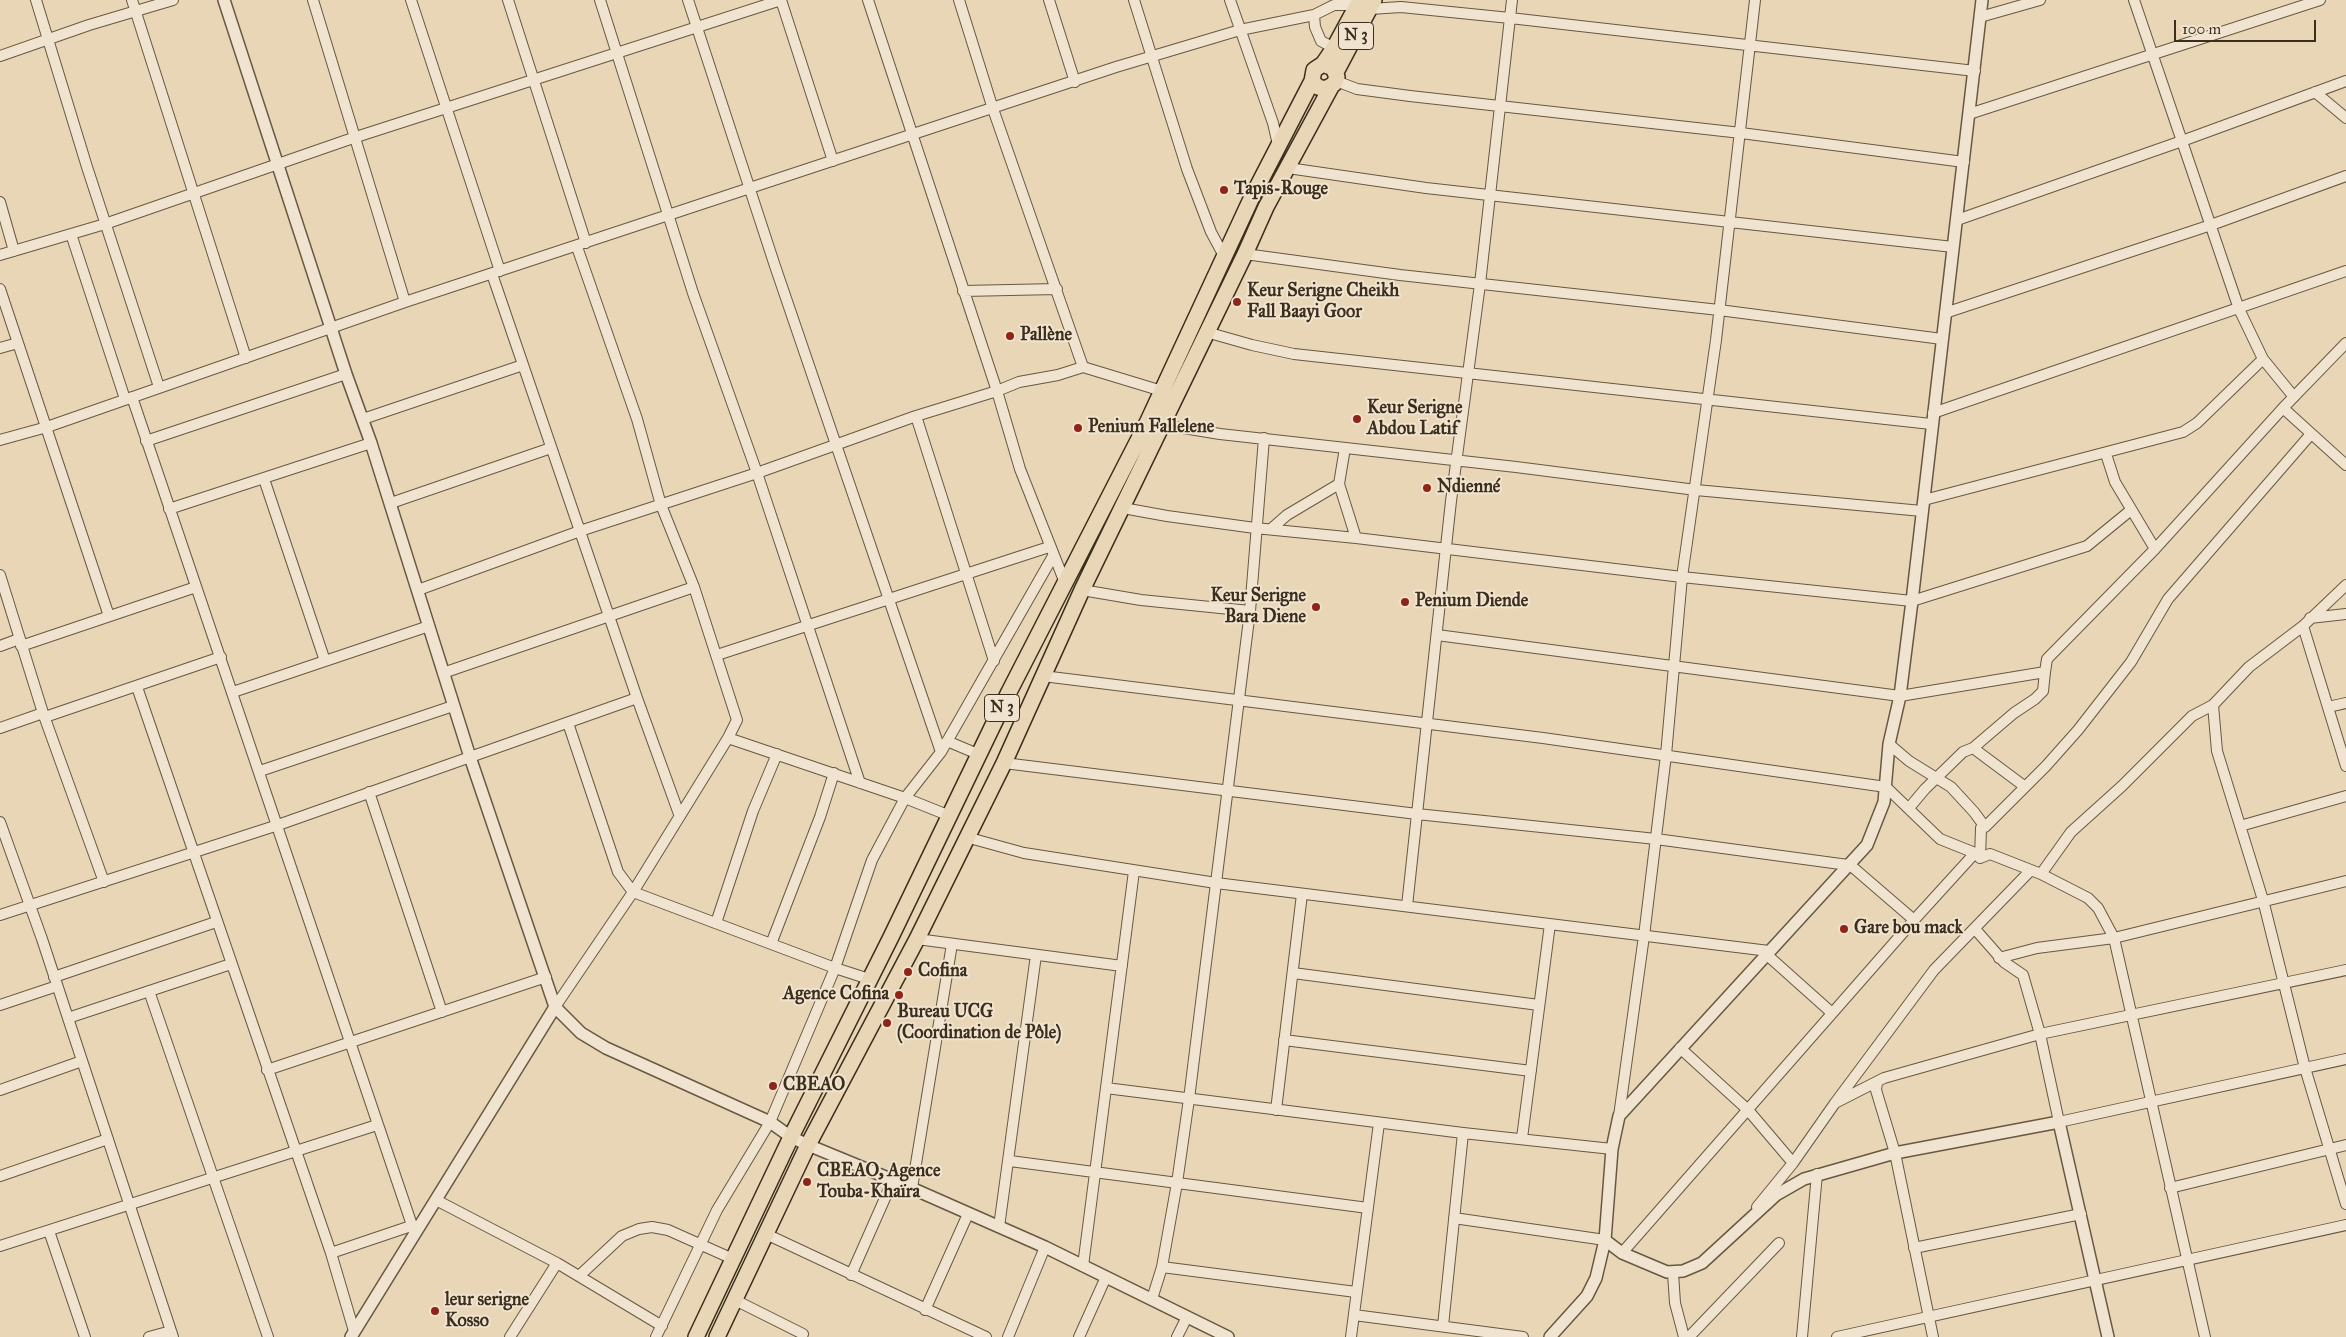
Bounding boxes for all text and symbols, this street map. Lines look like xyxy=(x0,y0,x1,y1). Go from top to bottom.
scale bar xyxy=(2176,10,2318,42)
text: 100 m xyxy=(2182,20,2221,38)
road number: N 3 xyxy=(1338,22,1374,50)
place label: Tapis-Rouge xyxy=(1234,179,1328,201)
marker: Tapis-Rouge xyxy=(1218,184,1230,196)
place label: Keur Serigne Cheikh Fall Baayi Goor xyxy=(1247,281,1399,324)
marker: Keur Serigne Cheikh Fall Baayi Goor xyxy=(1231,296,1243,308)
place label: Pallène xyxy=(1020,325,1072,347)
marker: Pallène xyxy=(1004,330,1016,342)
place label: Keur Serigne Abdou Latif xyxy=(1367,398,1462,440)
marker: Keur Serigne Abdou Latif xyxy=(1351,413,1363,425)
place label: Penium Fallelene xyxy=(1088,417,1214,439)
marker: Penium Fallelene xyxy=(1072,422,1084,434)
place label: Ndienné xyxy=(1437,477,1500,499)
marker: Ndienné xyxy=(1421,482,1433,494)
place label: Keur Serigne Bara Diene xyxy=(1211,586,1306,628)
place label: Penium Diende xyxy=(1415,591,1528,613)
marker: Penium Diende xyxy=(1399,596,1411,608)
marker: Keur Serigne Bara Diene xyxy=(1310,601,1322,613)
road number: N 3 xyxy=(984,694,1020,721)
place label: Gare bou mack xyxy=(1854,918,1963,940)
marker: Gare bou mack xyxy=(1838,923,1850,935)
place label: Cofina xyxy=(918,961,967,983)
marker: Cofina xyxy=(902,966,914,978)
place label: Agence Cofina xyxy=(783,984,889,1006)
marker: Agence Cofina xyxy=(893,989,905,1001)
place label: Bureau UCG (Coordination de Pôle) xyxy=(897,1002,1061,1044)
marker: Bureau UCG (Coordination de Pôle) xyxy=(881,1017,893,1029)
place label: CBEAO xyxy=(783,1075,845,1097)
marker: CBEAO xyxy=(767,1080,779,1092)
place label: CBEAO, Agence Touba-Khaïra xyxy=(817,1161,940,1204)
marker: CBEAO, Agence Touba-Khaïra xyxy=(801,1176,813,1188)
place label: leur serigne Kosso xyxy=(445,1290,529,1332)
marker: leur serigne Kosso xyxy=(429,1305,441,1317)

